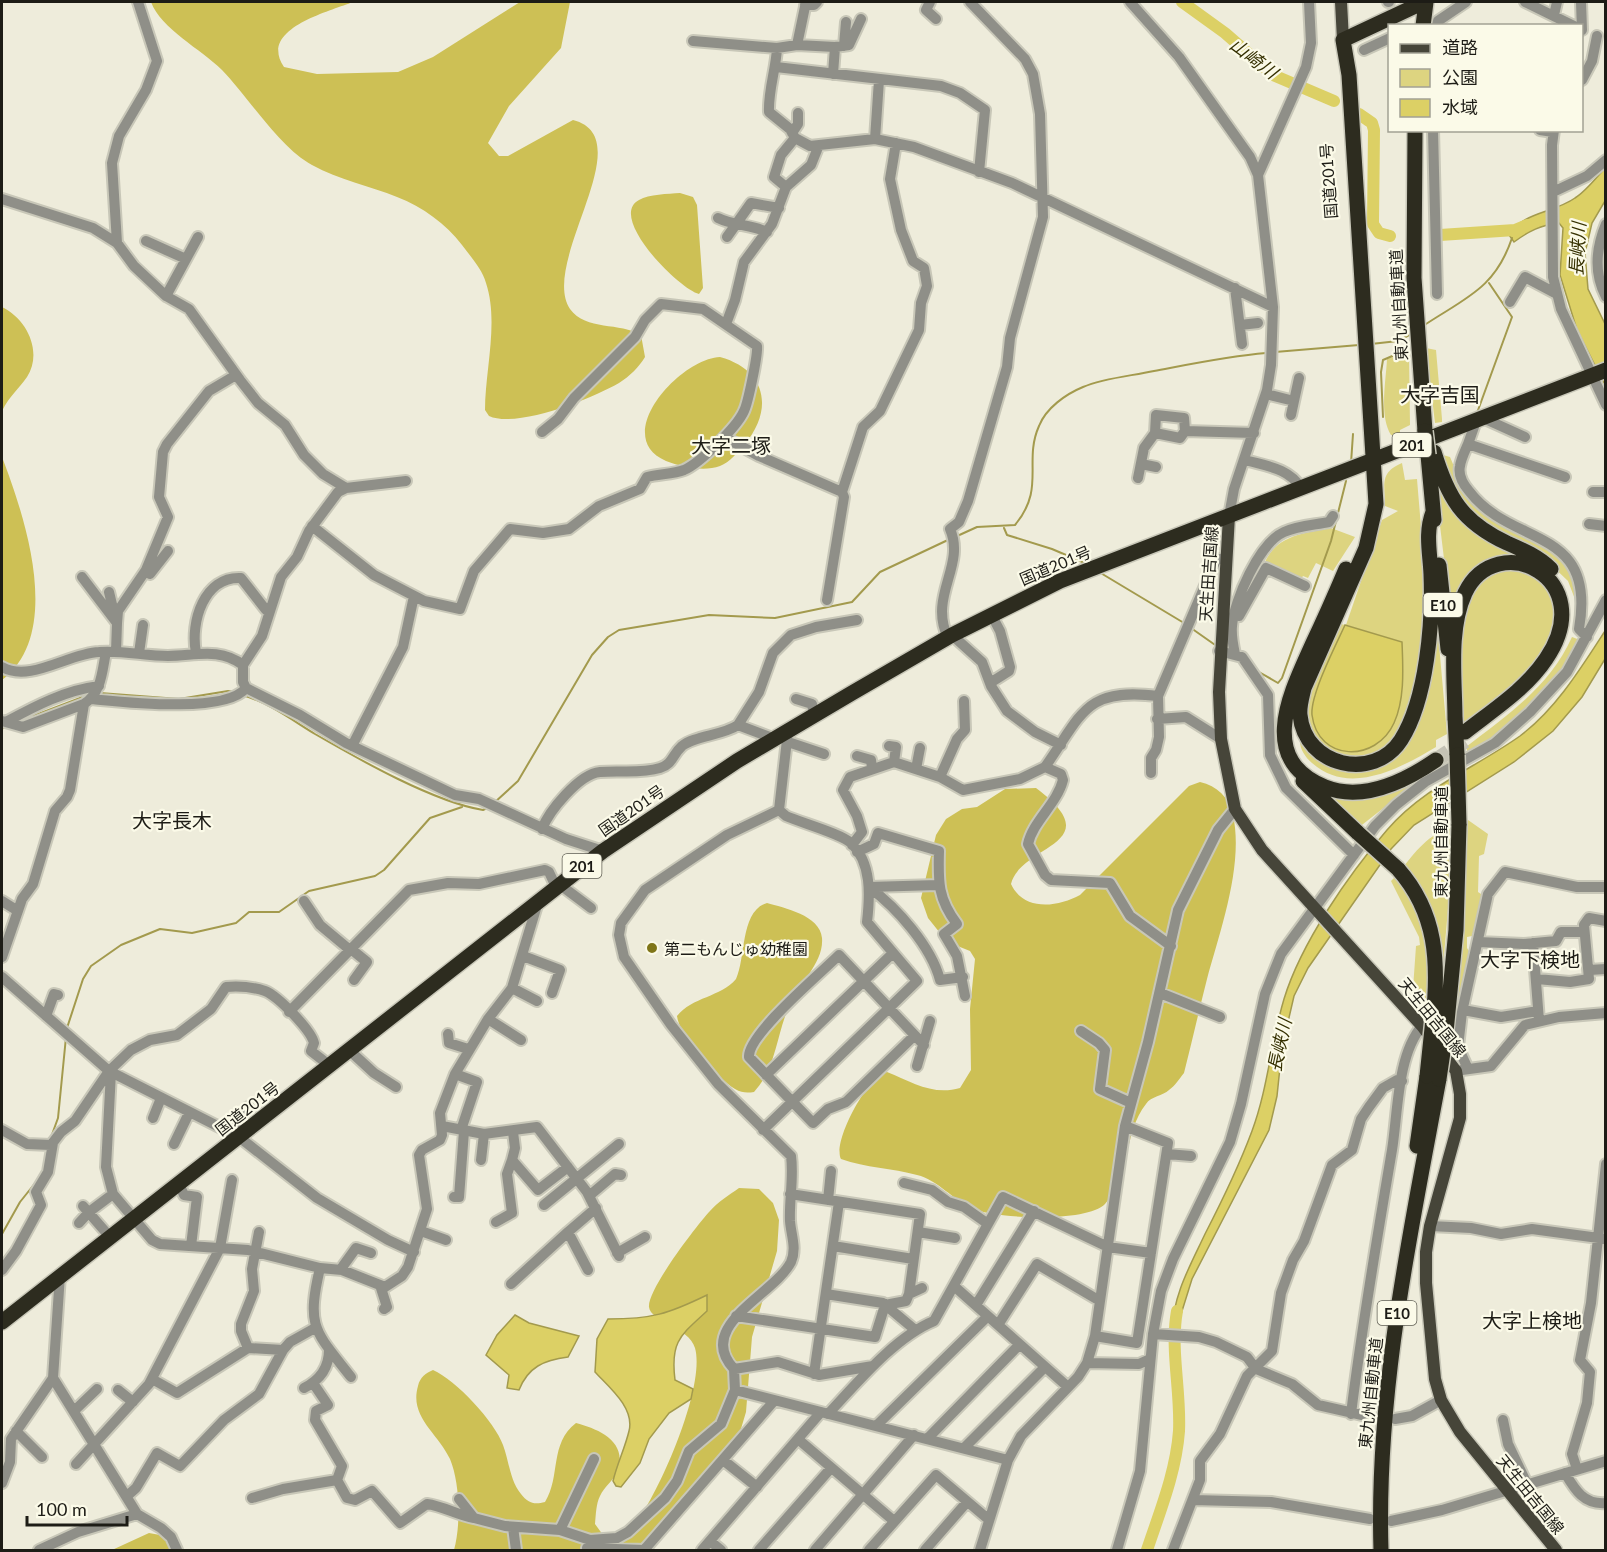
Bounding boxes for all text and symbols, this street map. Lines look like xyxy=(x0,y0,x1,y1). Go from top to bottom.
legend xyxy=(1388,24,1583,132)
water label: 山崎川 xyxy=(1226,33,1284,84)
text: 道路 xyxy=(1442,36,1478,58)
text: 公園 xyxy=(1442,66,1478,88)
text: 水域 xyxy=(1442,96,1478,118)
street label: 国道201号 xyxy=(1316,143,1340,219)
water label: 長峡川 xyxy=(1565,219,1590,277)
street label: 東九州自動車道 xyxy=(1386,249,1410,361)
district label: 大字吉国 xyxy=(1400,382,1480,406)
district label: 大字二塚 xyxy=(691,433,771,457)
road number: 201 xyxy=(1392,433,1432,457)
street label: 天生田吉国線 xyxy=(1195,525,1221,623)
street label: 国道201号 xyxy=(1016,541,1094,589)
road number: E10 xyxy=(1424,593,1462,617)
street label: 国道201号 xyxy=(594,780,668,840)
street label: 東九州自動車道 xyxy=(1431,786,1450,898)
district label: 大字長木 xyxy=(132,808,212,832)
road number: 201 xyxy=(562,854,602,878)
place label: 第二もんじゅ幼稚園 xyxy=(664,939,808,958)
marker: 第二もんじゅ幼稚園 xyxy=(645,941,659,955)
district label: 大字下検地 xyxy=(1480,947,1580,971)
street label: 天生田吉国線 xyxy=(1395,974,1471,1060)
water label: 長峡川 xyxy=(1263,1014,1296,1074)
street label: 国道201号 xyxy=(211,1077,283,1139)
road number: E10 xyxy=(1378,1301,1416,1325)
district label: 大字上検地 xyxy=(1482,1308,1582,1332)
street label: 東九州自動車道 xyxy=(1355,1336,1385,1450)
street label: 天生田吉国線 xyxy=(1493,1451,1569,1537)
scale bar xyxy=(27,1489,128,1527)
text: 100 m xyxy=(36,1498,87,1520)

